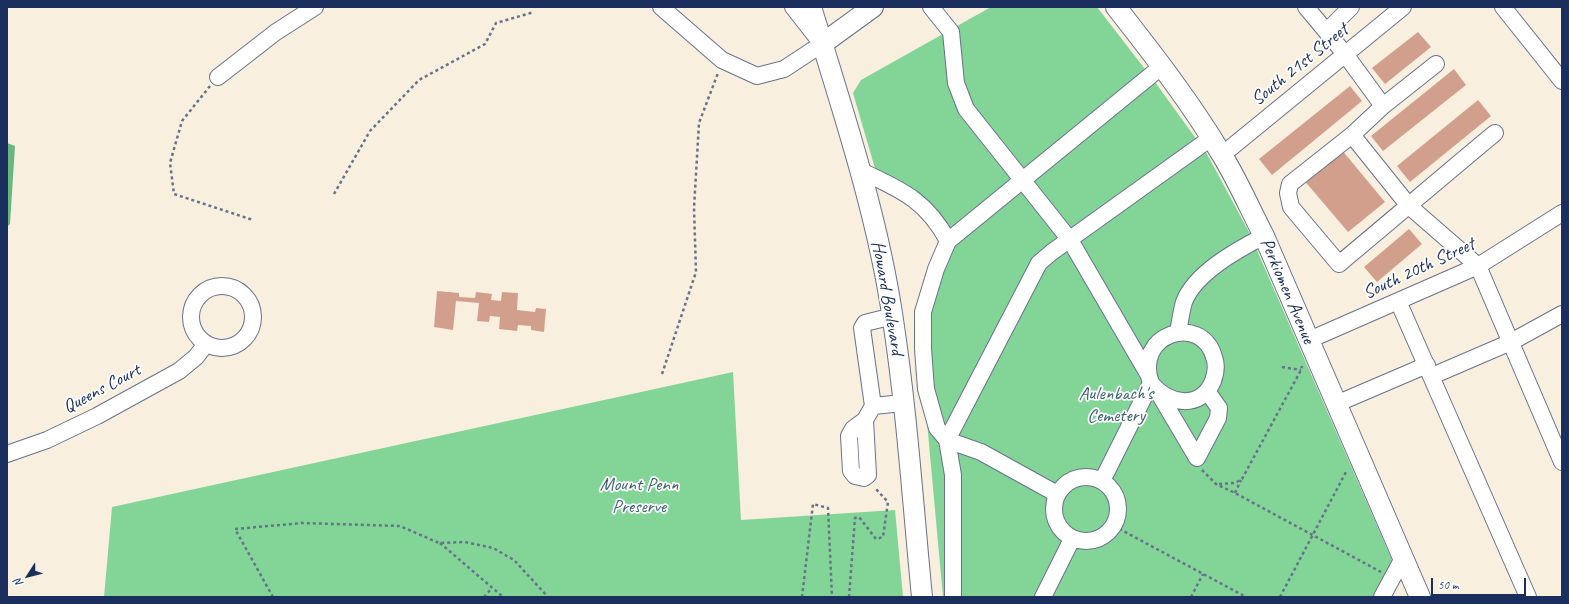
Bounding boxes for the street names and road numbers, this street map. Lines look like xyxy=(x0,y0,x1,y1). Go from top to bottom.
street label: South 21st Street xyxy=(1247,19,1353,111)
street label: South 20th Street xyxy=(1360,233,1478,305)
street label: Perkiomen Avenue xyxy=(1255,235,1319,347)
street label: Howard Boulevard xyxy=(866,239,908,357)
street label: Queens Court xyxy=(59,359,145,419)

